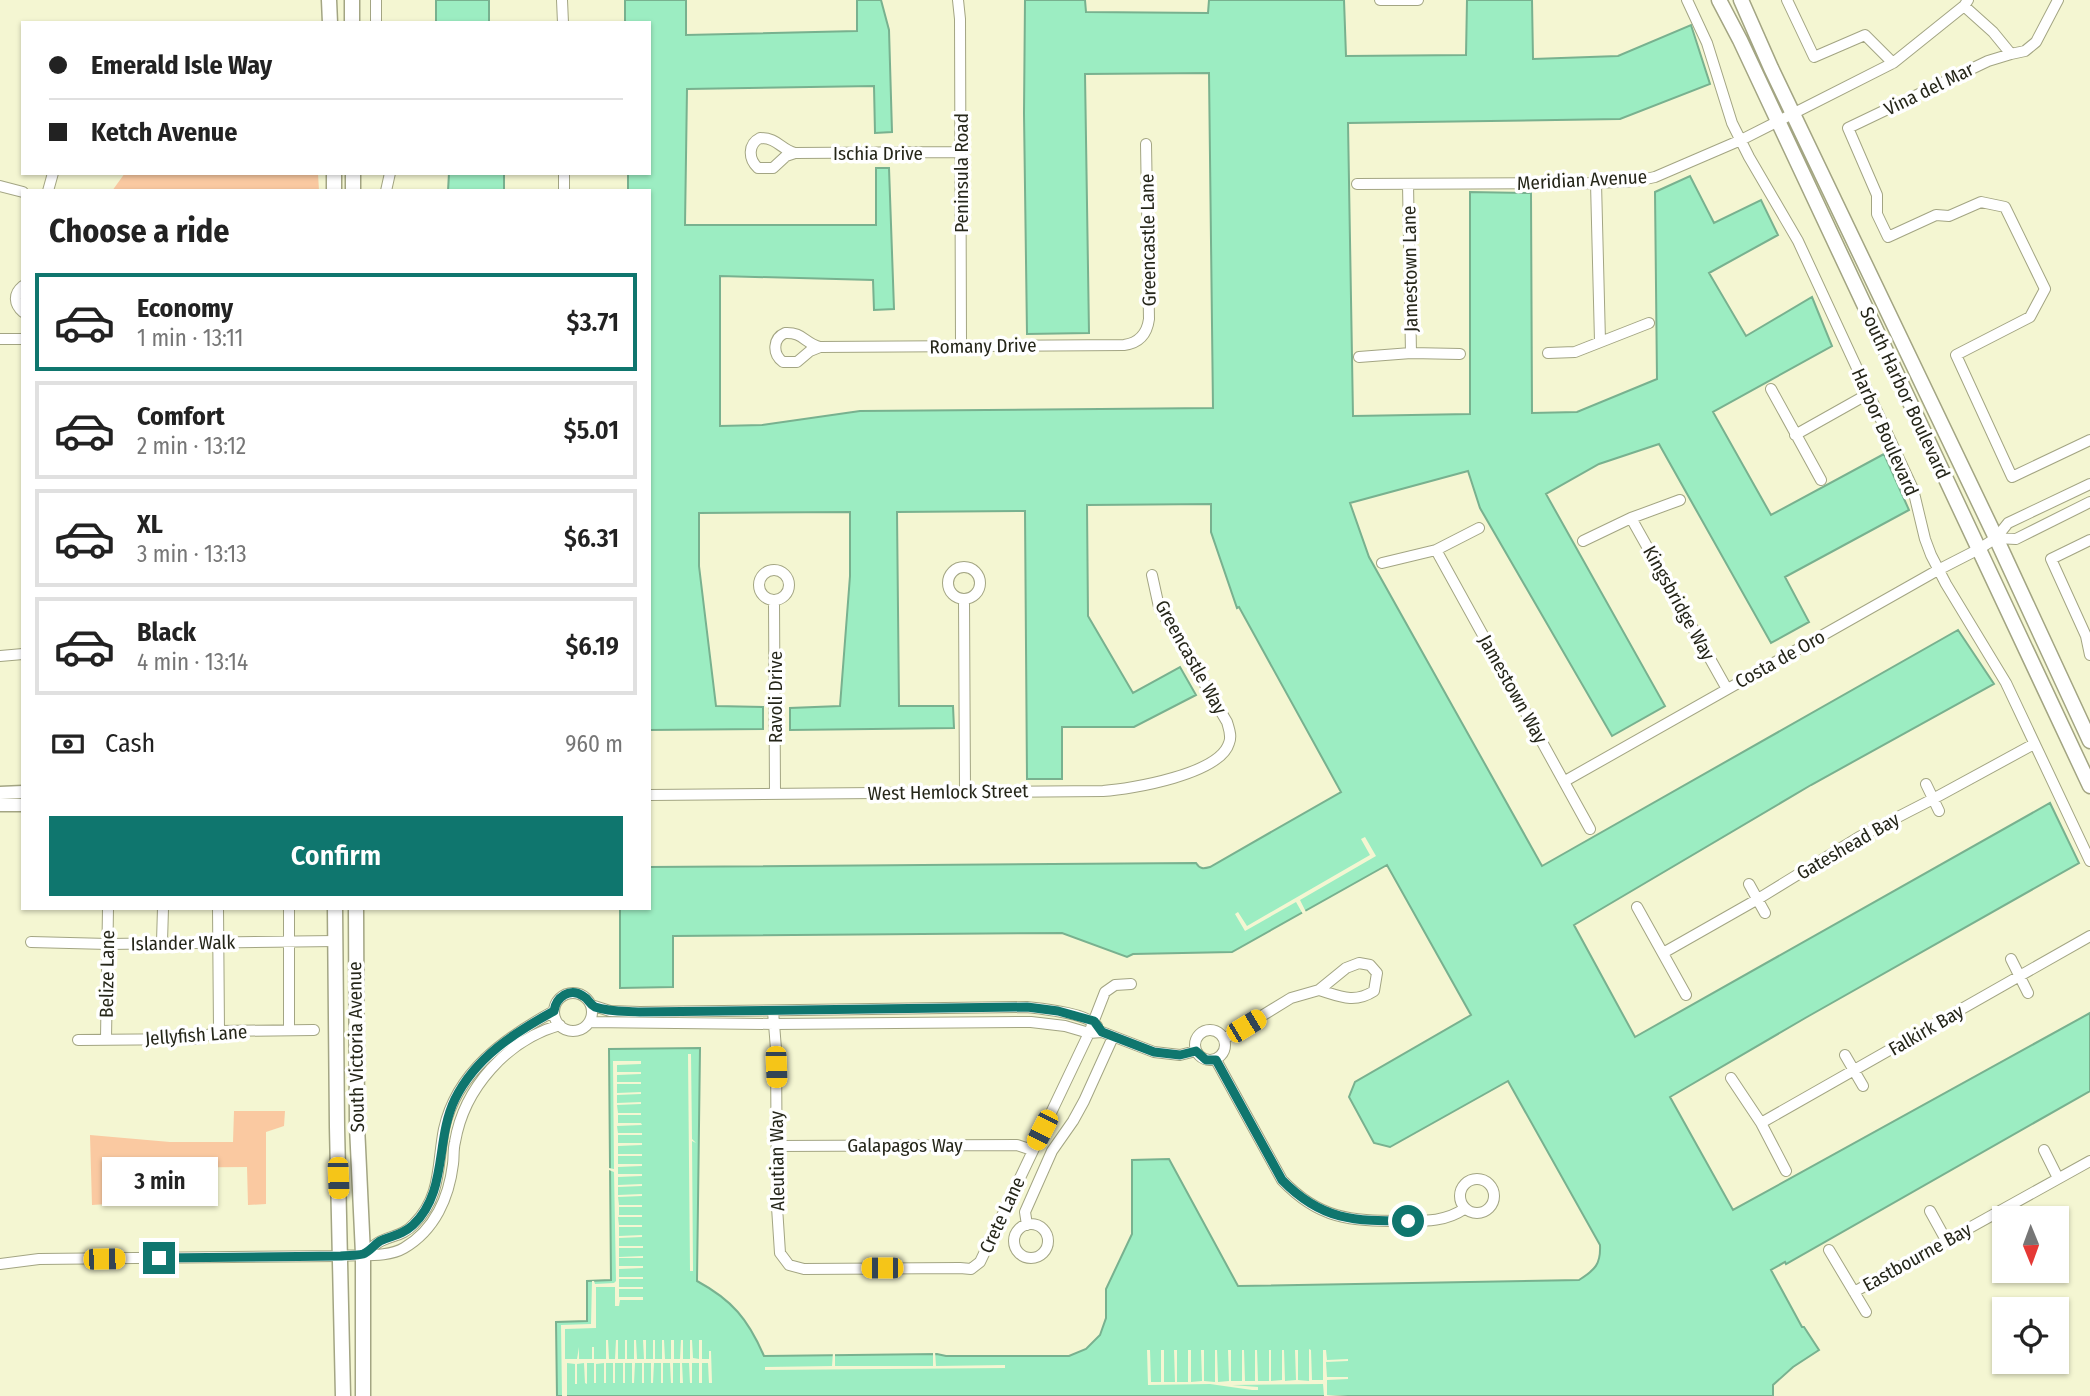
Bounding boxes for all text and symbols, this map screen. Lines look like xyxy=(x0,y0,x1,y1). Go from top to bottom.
text: Emerald Isle Way xyxy=(91,50,272,81)
street label: Vina del Mar xyxy=(1880,57,1978,121)
street label: Peninsula Road xyxy=(950,113,973,233)
text: Ketch Avenue xyxy=(91,117,237,148)
street label: Ischia Drive xyxy=(833,142,923,165)
street label: Meridian Avenue xyxy=(1516,165,1648,195)
street label: Greencastle Lane xyxy=(1135,173,1161,307)
street label: Jamestown Lane xyxy=(1397,206,1423,332)
text: Choose a ride xyxy=(49,212,230,250)
icon: car xyxy=(53,291,116,354)
text: Economy xyxy=(137,293,233,324)
street label: South Harbor Boulevard xyxy=(1855,303,1955,483)
text: $3.71 xyxy=(567,307,619,338)
text: 1 min · 13:11 xyxy=(137,324,244,352)
street label: Romany Drive xyxy=(929,334,1037,358)
street label: Harbor Boulevard xyxy=(1847,365,1923,499)
icon: car xyxy=(53,399,116,462)
text: Comfort xyxy=(137,401,225,432)
text: $5.01 xyxy=(564,415,619,446)
text: 2 min · 13:12 xyxy=(137,432,246,460)
icon: car xyxy=(53,507,116,570)
text: XL xyxy=(137,509,163,540)
text: $6.31 xyxy=(564,523,619,554)
text: 3 min · 13:13 xyxy=(137,540,247,568)
street label: Kingsbridge Way xyxy=(1638,542,1720,665)
street label: Greencastle Way xyxy=(1150,596,1232,719)
icon: car xyxy=(53,615,116,678)
text: Black xyxy=(137,617,196,648)
street label: Costa de Oro xyxy=(1731,625,1829,693)
text: $6.19 xyxy=(565,631,619,662)
street label: Jamestown Way xyxy=(1474,631,1553,748)
text: 4 min · 13:14 xyxy=(137,648,248,676)
street label: Ravoli Drive xyxy=(764,651,787,743)
icon: cash xyxy=(49,725,87,763)
text: Cash xyxy=(105,728,155,759)
text: 960 m xyxy=(565,730,623,758)
street label: West Hemlock Street xyxy=(867,779,1029,805)
street label: Gateshead Bay xyxy=(1793,807,1904,885)
button: Confirm xyxy=(49,816,623,896)
street label: Belize Lane xyxy=(95,930,119,1018)
street label: Islander Walk xyxy=(130,931,236,955)
street label: South Victoria Avenue xyxy=(343,961,369,1133)
street label: Falkirk Bay xyxy=(1884,999,1968,1061)
car xyxy=(1223,1006,1270,1046)
street label: Jellyfish Lane xyxy=(144,1020,248,1050)
car xyxy=(765,1046,788,1088)
car xyxy=(1024,1107,1061,1153)
street label: Aleutian Way xyxy=(765,1110,789,1211)
street label: Galapagos Way xyxy=(847,1134,963,1157)
callout: 3 min xyxy=(101,1156,217,1206)
car xyxy=(327,1157,350,1199)
text: 3 min xyxy=(134,1167,186,1195)
street label: Crete Lane xyxy=(974,1173,1030,1257)
route start xyxy=(1392,1205,1424,1237)
north arrow xyxy=(1992,1206,2068,1283)
map controls xyxy=(1992,1206,2069,1374)
street label: Eastbourne Bay xyxy=(1859,1217,1976,1296)
route end xyxy=(143,1242,175,1274)
car xyxy=(83,1248,126,1270)
car xyxy=(862,1258,904,1279)
button: locate xyxy=(1992,1297,2069,1374)

